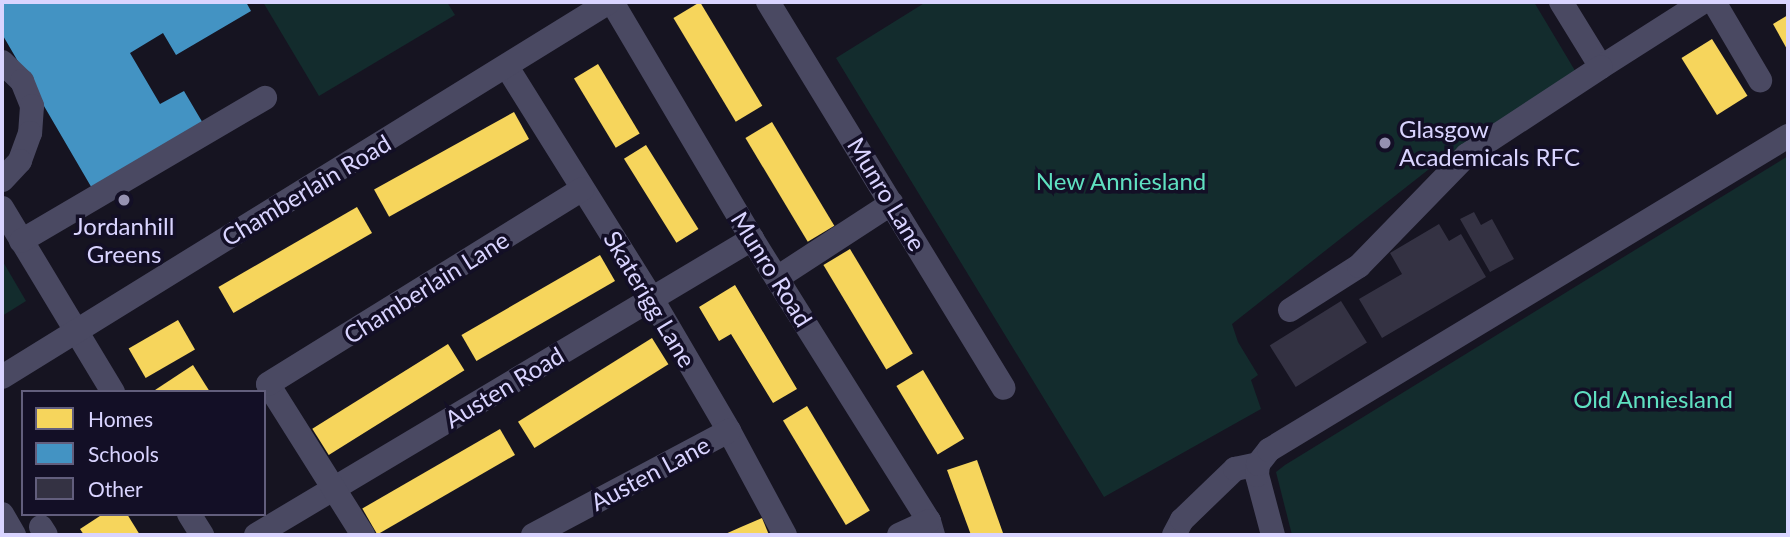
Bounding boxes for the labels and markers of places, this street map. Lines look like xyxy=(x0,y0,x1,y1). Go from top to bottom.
place label: Glasgow Academicals RFC xyxy=(1399,115,1580,171)
marker: Glasgow Academicals RFC xyxy=(1377,135,1393,151)
marker: Jordanhill Greens xyxy=(116,192,132,208)
place label: Jordanhill Greens xyxy=(74,212,174,268)

